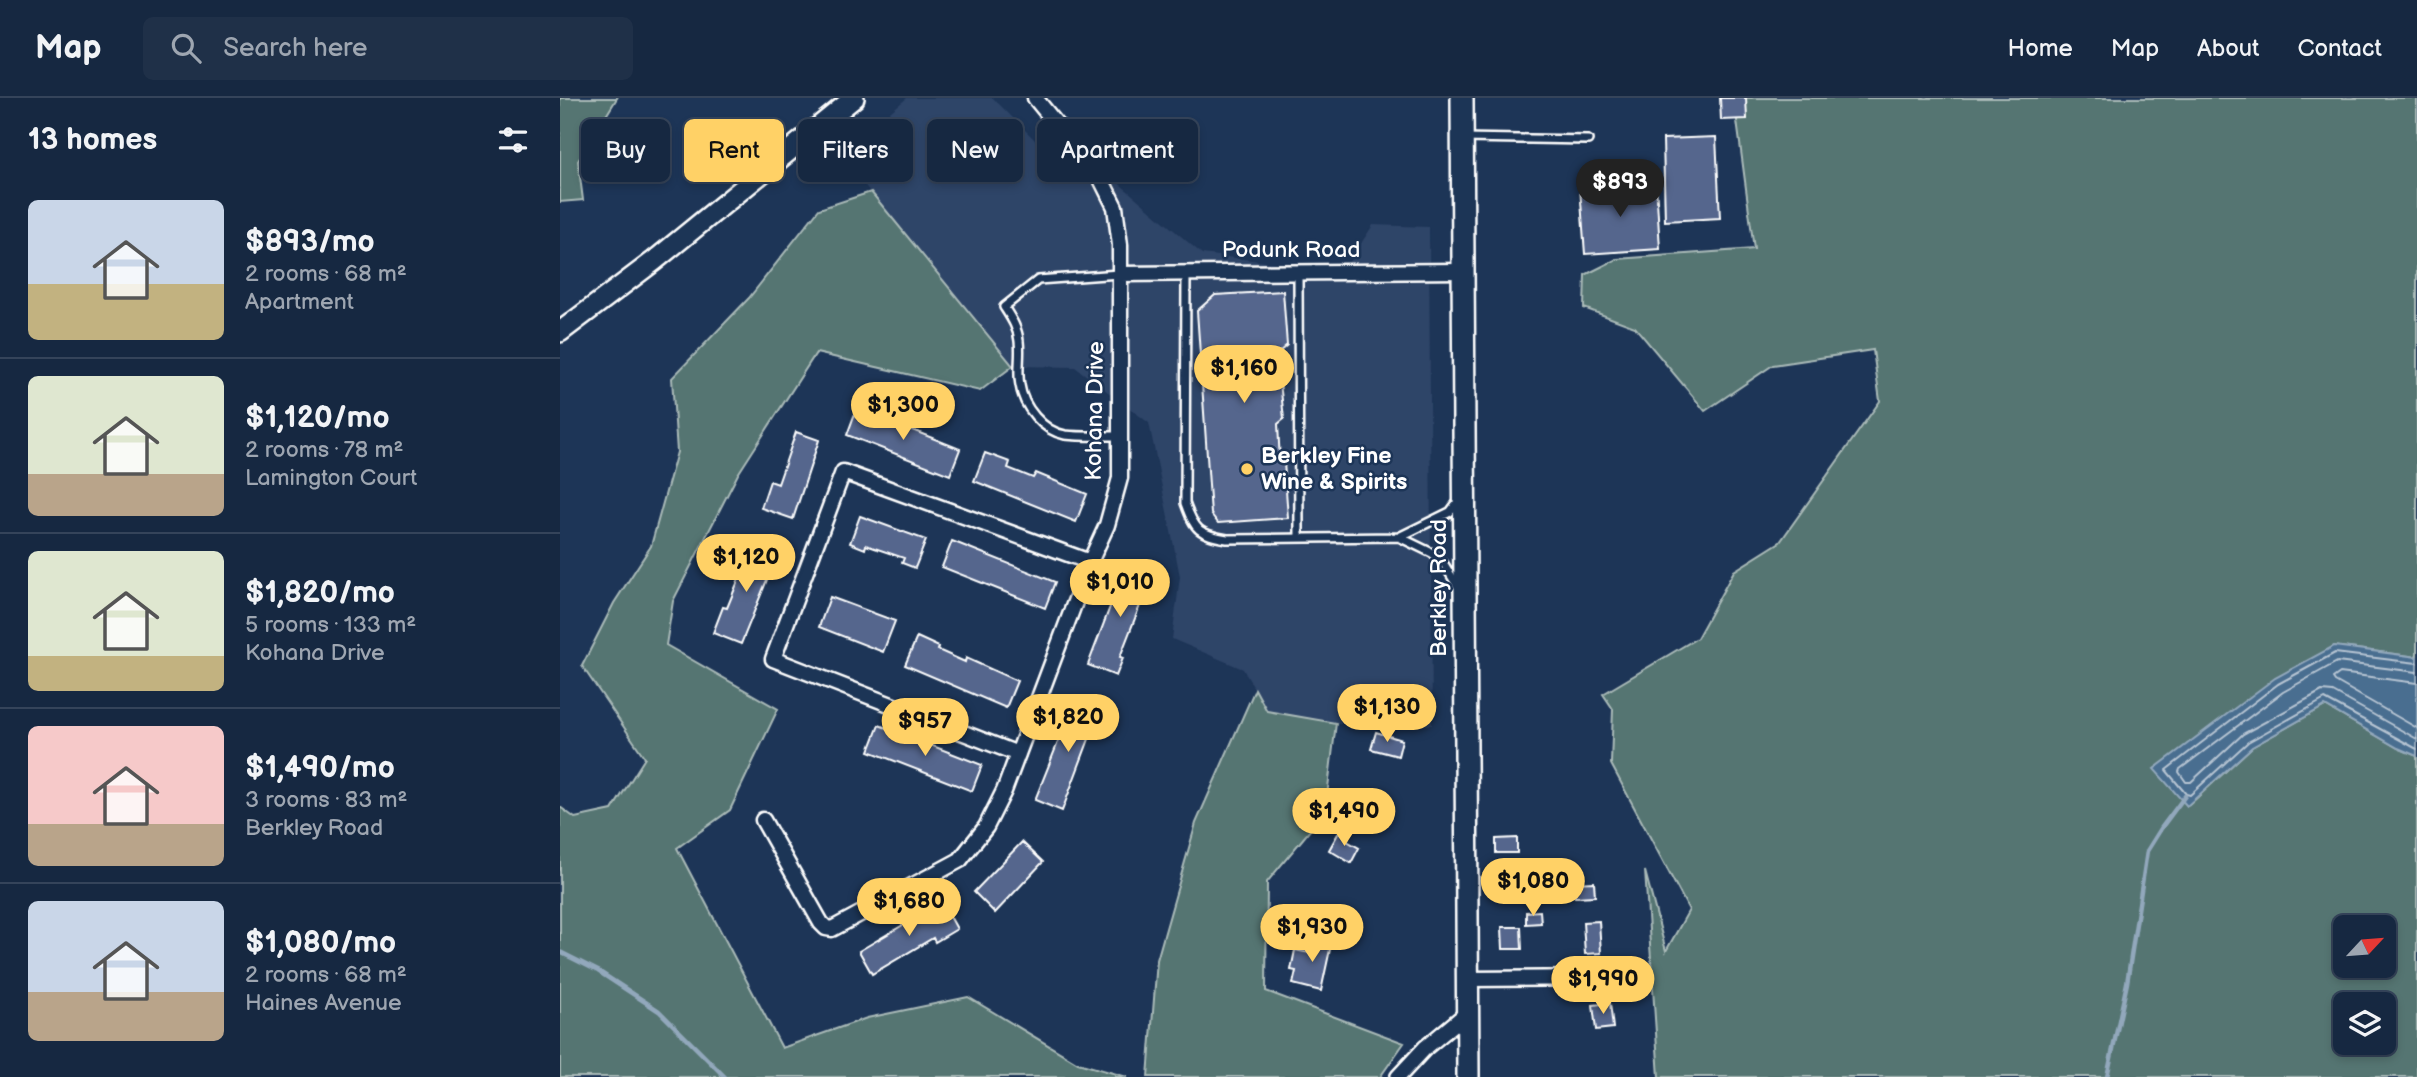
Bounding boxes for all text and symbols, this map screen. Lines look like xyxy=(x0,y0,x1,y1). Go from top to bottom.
search box xyxy=(143,17,633,80)
text: Map xyxy=(35,28,101,68)
icon: search xyxy=(167,29,205,67)
text: Search here xyxy=(223,33,367,64)
text: Home xyxy=(2008,34,2073,63)
text: Map xyxy=(2111,34,2159,63)
text: About xyxy=(2197,34,2259,63)
text: Contact xyxy=(2297,34,2382,63)
chip: Buy xyxy=(581,119,670,182)
chip: Rent xyxy=(684,119,784,182)
chip: Filters xyxy=(798,119,913,182)
chip: New xyxy=(927,119,1023,182)
chip: Apartment xyxy=(1037,119,1198,182)
icon: filters xyxy=(494,121,532,159)
text: 13 homes xyxy=(28,122,157,158)
pin: $893 xyxy=(1579,159,1661,219)
text: $893 xyxy=(1592,168,1648,196)
text: $893/mo xyxy=(245,224,375,260)
icon: home xyxy=(84,228,168,312)
street label: Podunk Road xyxy=(1222,236,1360,264)
text: 2 rooms · 68 m² xyxy=(245,260,407,288)
text: Apartment xyxy=(245,288,354,316)
street label: Kohana Drive xyxy=(1080,341,1110,481)
pin: $1,160 xyxy=(1187,345,1301,405)
text: $1,160 xyxy=(1210,354,1278,382)
pin: $1,300 xyxy=(846,382,960,442)
text: $1,300 xyxy=(867,391,939,419)
text: $1,120/mo xyxy=(245,400,390,436)
icon: home xyxy=(84,404,168,488)
text: 2 rooms · 78 m² xyxy=(245,436,403,464)
place label: Berkley Fine Wine & Spirits xyxy=(1261,442,1407,496)
marker: Berkley Fine Wine & Spirits xyxy=(1239,461,1255,477)
text: Lamington Court xyxy=(245,464,417,492)
street label: Berkley Road xyxy=(1425,519,1453,657)
pin: $1,120 xyxy=(689,534,803,594)
text: $1,120 xyxy=(712,543,780,571)
pin: $1,010 xyxy=(1063,560,1177,619)
text: $1,010 xyxy=(1086,568,1154,596)
text: $1,820/mo xyxy=(245,575,395,611)
icon: home xyxy=(84,579,168,663)
text: 5 rooms · 133 m² xyxy=(245,611,416,639)
text: Kohana Drive xyxy=(245,639,385,667)
pin: $1,130 xyxy=(1330,684,1444,744)
text: $1,130 xyxy=(1353,693,1421,721)
pin: $1,820 xyxy=(1011,694,1125,754)
pin: $957 xyxy=(884,698,966,758)
text: $1,820 xyxy=(1032,703,1104,731)
text: $957 xyxy=(898,707,952,735)
text: $1,490/mo xyxy=(245,750,395,786)
icon: home xyxy=(84,754,168,838)
text: 3 rooms · 83 m² xyxy=(245,786,407,814)
pin: $1,490 xyxy=(1287,788,1401,848)
text: $1,490 xyxy=(1308,797,1380,825)
text: Berkley Road xyxy=(245,814,383,842)
pin: $1,080 xyxy=(1476,858,1590,918)
text: $1,080 xyxy=(1497,867,1569,895)
pin: $1,680 xyxy=(852,878,966,938)
text: $1,680 xyxy=(873,887,945,915)
pin: $1,930 xyxy=(1255,904,1369,964)
text: $1,930 xyxy=(1276,913,1348,941)
north arrow xyxy=(2333,915,2396,978)
map controls xyxy=(2333,915,2396,1055)
text: $1,080/mo xyxy=(245,925,396,961)
icon: home xyxy=(84,929,168,1013)
pin: $1,990 xyxy=(1546,956,1660,1016)
text: 2 rooms · 68 m² xyxy=(245,961,407,989)
text: $1,990 xyxy=(1567,965,1639,993)
text: Haines Avenue xyxy=(245,989,402,1017)
button: layers xyxy=(2333,992,2396,1055)

